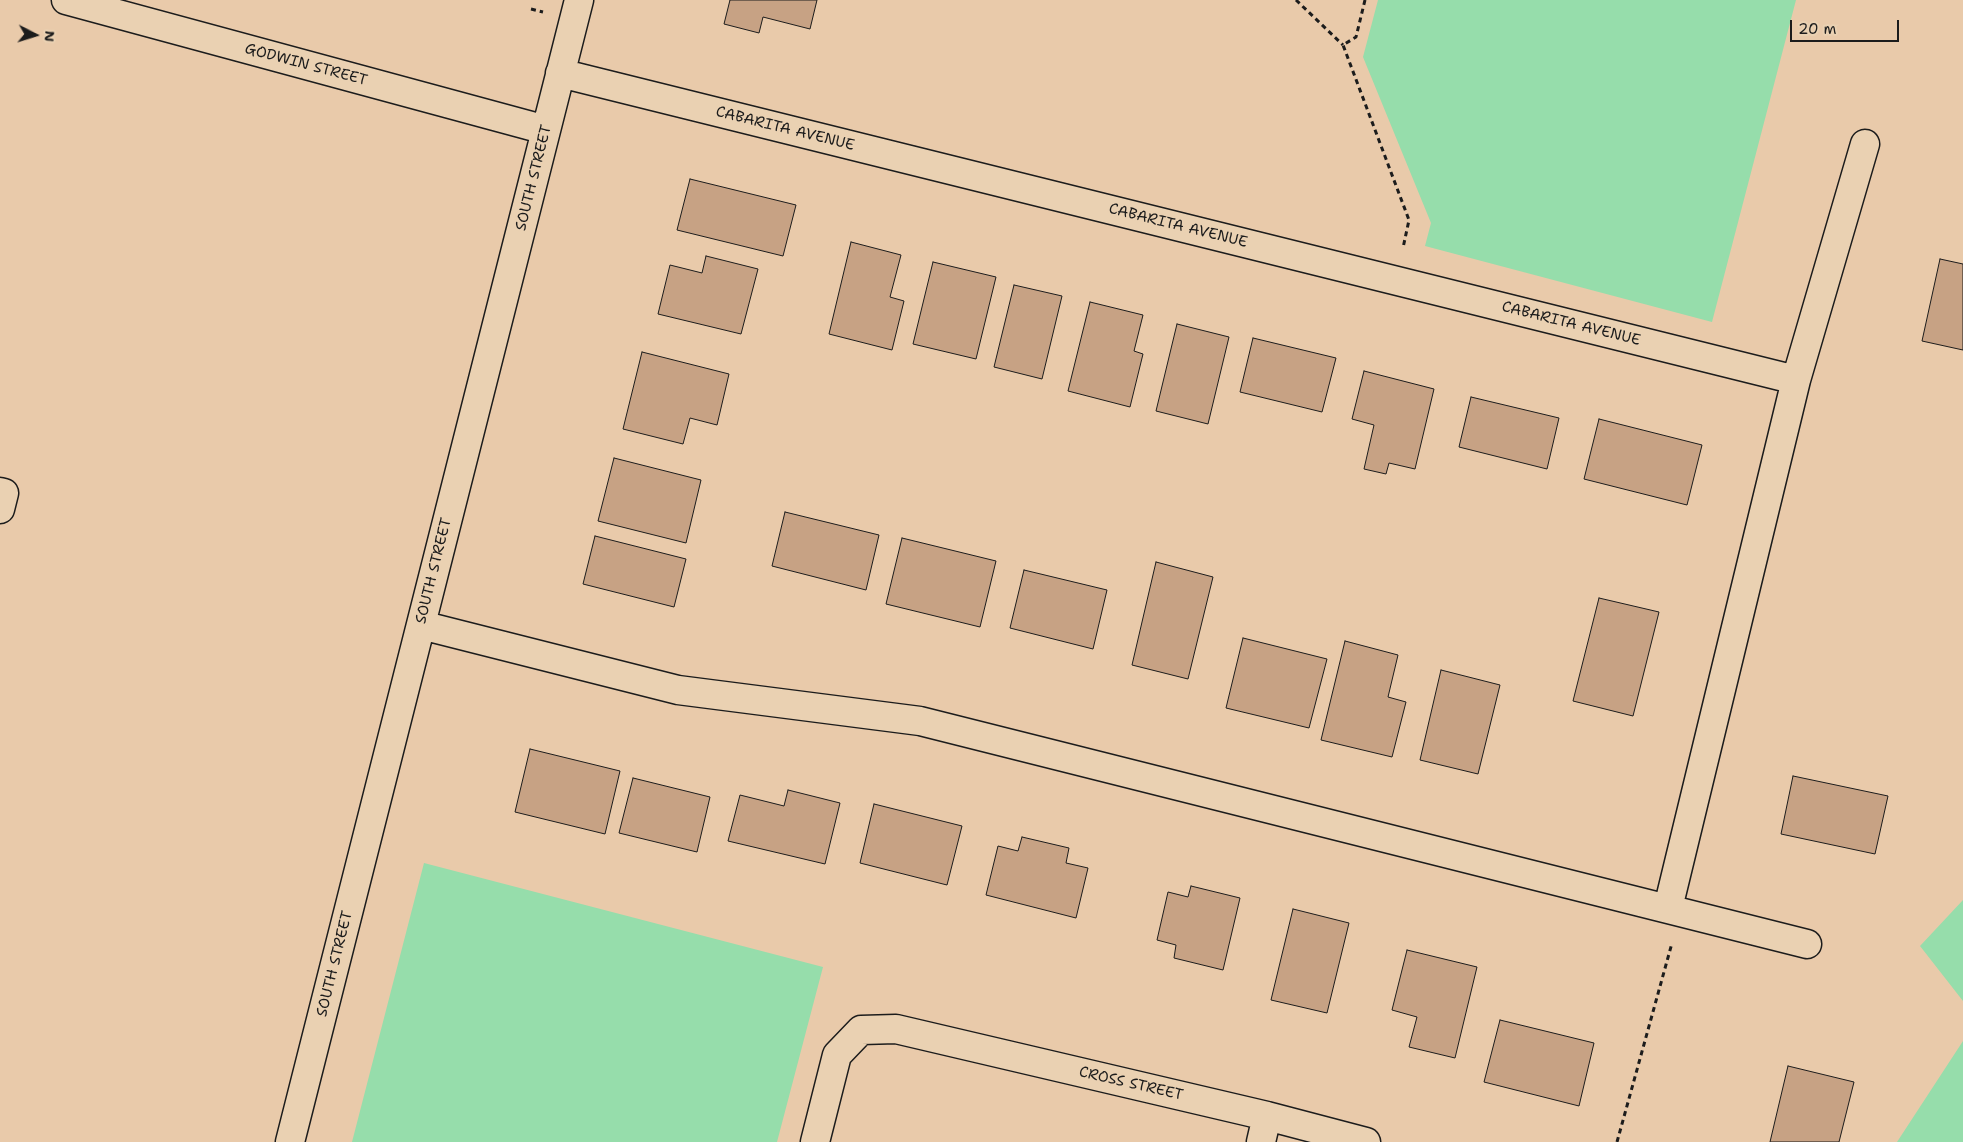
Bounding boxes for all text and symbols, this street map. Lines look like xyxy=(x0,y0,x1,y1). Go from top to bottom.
north arrow xyxy=(10,10,60,60)
scale bar xyxy=(1793,10,1902,42)
text: 20 m xyxy=(1798,19,1837,39)
text: N xyxy=(40,30,59,43)
street label: GODWIN STREET xyxy=(243,40,369,90)
street label: CABARITA AVENUE xyxy=(714,103,856,155)
street label: SOUTH STREET xyxy=(512,123,556,233)
street label: CABARITA AVENUE xyxy=(1107,200,1249,252)
street label: CABARITA AVENUE xyxy=(1500,298,1642,350)
street label: SOUTH STREET xyxy=(412,516,456,626)
street label: SOUTH STREET xyxy=(313,909,357,1019)
street label: CROSS STREET xyxy=(1077,1063,1185,1105)

